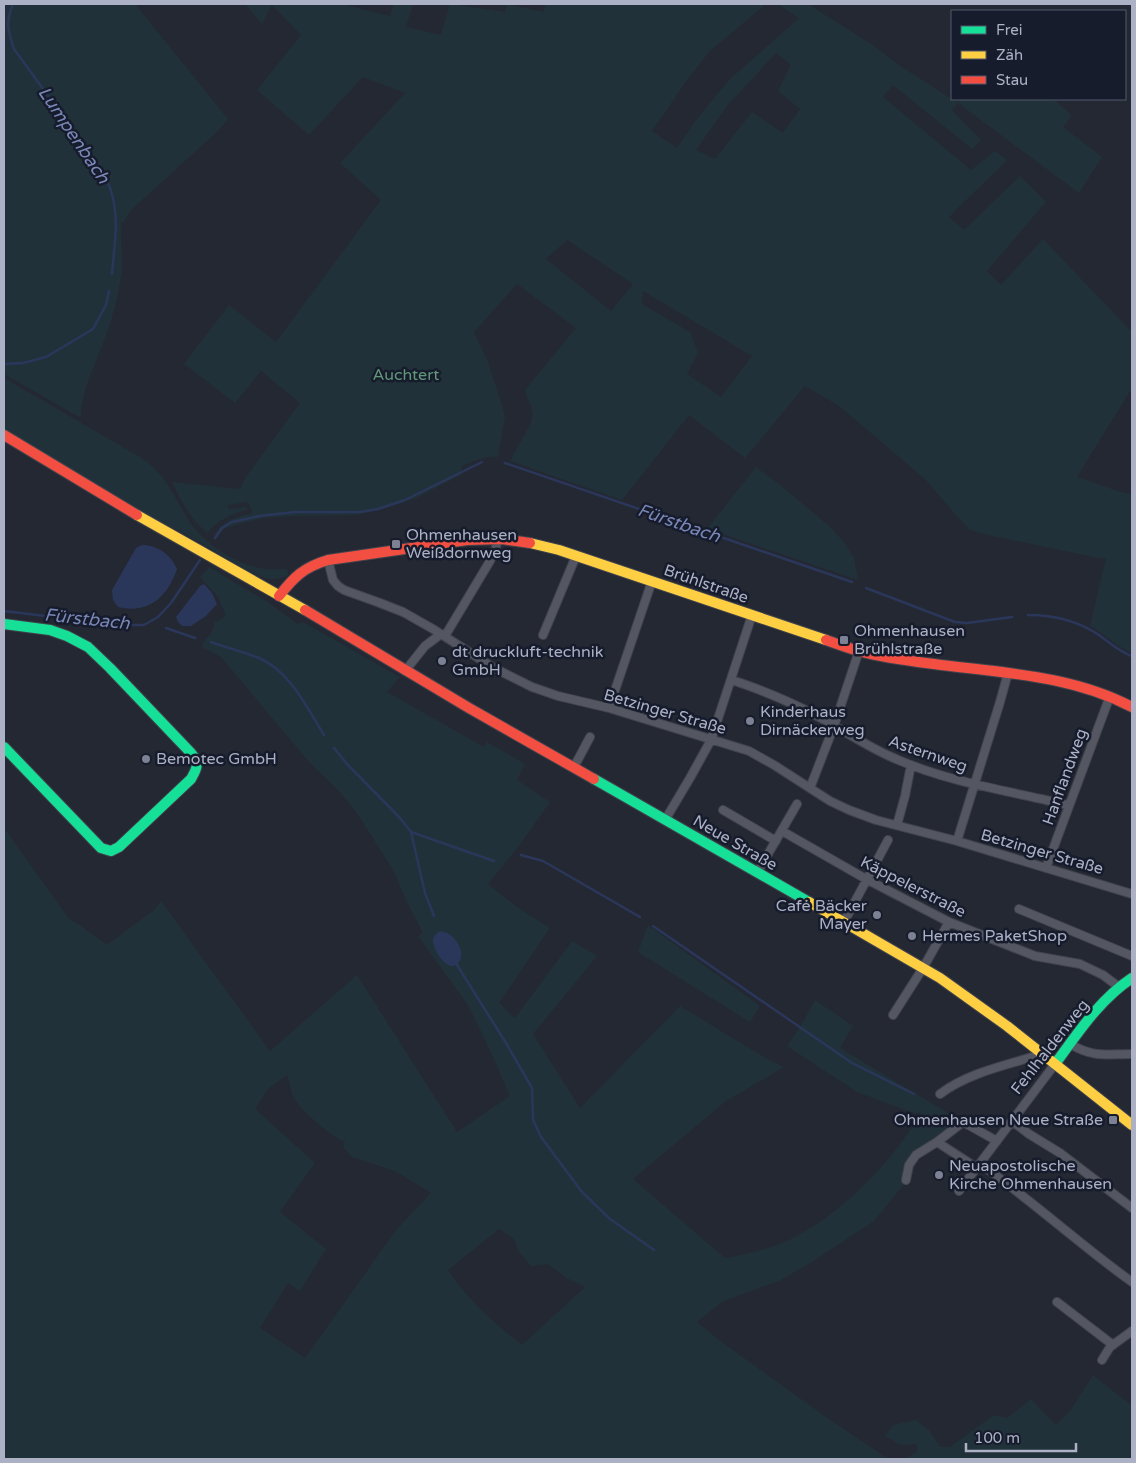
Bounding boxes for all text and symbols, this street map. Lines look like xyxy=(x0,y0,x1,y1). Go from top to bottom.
legend xyxy=(951,10,1126,100)
text: Frei xyxy=(996,21,1022,39)
text: Zäh xyxy=(996,46,1023,64)
text: Stau xyxy=(996,71,1028,89)
water label: Lumpenbach xyxy=(33,82,115,189)
park label: Auchtert xyxy=(373,365,439,385)
water label: Fürstbach xyxy=(635,499,724,548)
place label: Ohmenhausen Weißdornweg xyxy=(406,525,517,563)
marker: Ohmenhausen Weißdornweg xyxy=(390,538,402,550)
street label: Brühlstraße xyxy=(661,560,751,608)
water label: Fürstbach xyxy=(43,604,132,635)
place label: Ohmenhausen Brühlstraße xyxy=(854,621,965,659)
marker: Ohmenhausen Brühlstraße xyxy=(838,634,850,646)
place label: dt druckluft-technik GmbH xyxy=(452,642,604,680)
marker: dt druckluft-technik GmbH xyxy=(436,655,448,667)
street label: Betzinger Straße xyxy=(601,685,729,739)
place label: Kinderhaus Dirnäckerweg xyxy=(760,702,865,740)
marker: Kinderhaus Dirnäckerweg xyxy=(744,715,756,727)
street label: Hanflandweg xyxy=(1038,726,1092,828)
street label: Asternweg xyxy=(886,731,970,777)
place label: Bemotec GmbH xyxy=(156,749,277,769)
marker: Bemotec GmbH xyxy=(140,753,152,765)
street label: Neue Straße xyxy=(689,811,781,875)
street label: Betzinger Straße xyxy=(978,825,1106,879)
street label: Käppelerstraße xyxy=(857,852,969,922)
place label: Café Bäcker Mayer xyxy=(776,896,868,934)
marker: Café Bäcker Mayer xyxy=(871,909,883,921)
place label: Hermes PaketShop xyxy=(922,926,1067,946)
marker: Hermes PaketShop xyxy=(906,930,918,942)
street label: Fehlhaldenweg xyxy=(1007,996,1093,1098)
place label: Ohmenhausen Neue Straße xyxy=(894,1110,1103,1130)
marker: Ohmenhausen Neue Straße xyxy=(1107,1114,1119,1126)
place label: Neuapostolische Kirche Ohmenhausen xyxy=(949,1156,1112,1194)
marker: Neuapostolische Kirche Ohmenhausen xyxy=(933,1169,945,1181)
scale bar xyxy=(966,1420,1076,1452)
text: 100 m xyxy=(974,1429,1020,1447)

